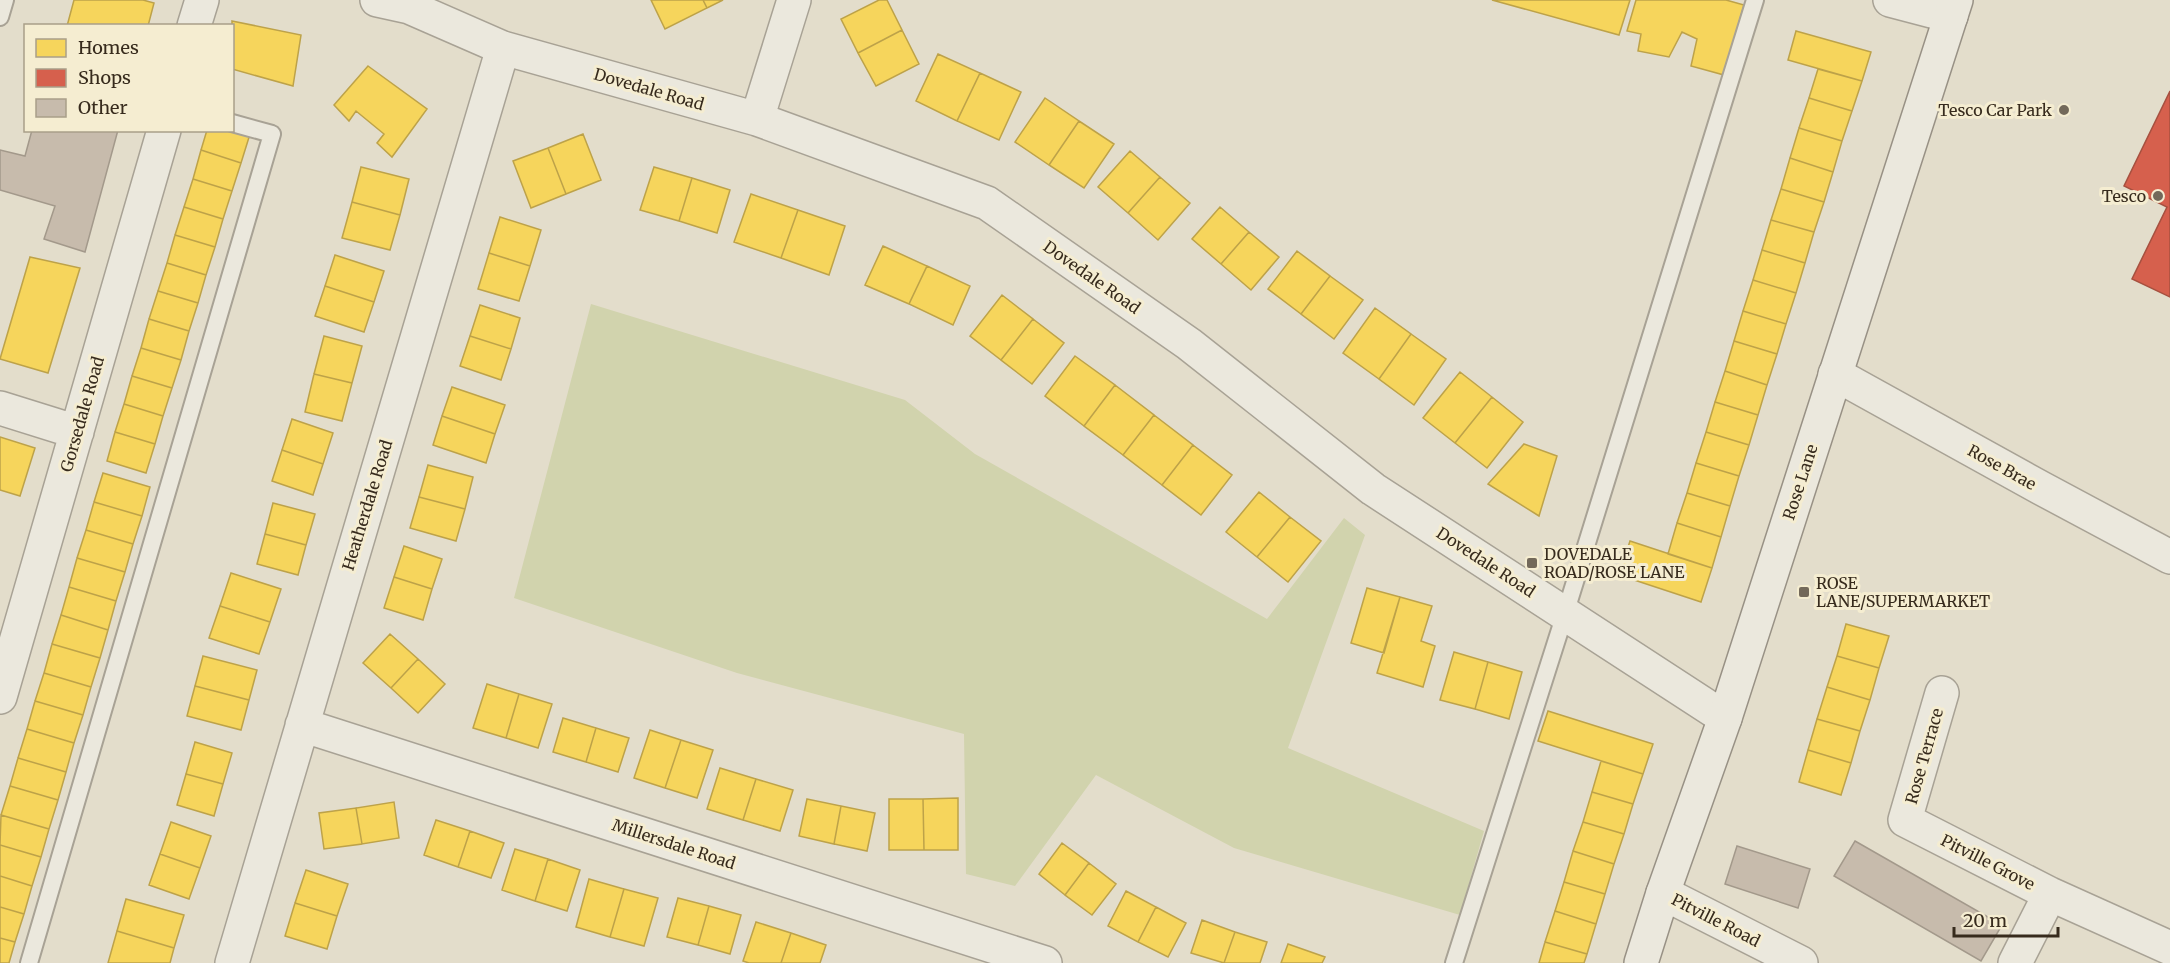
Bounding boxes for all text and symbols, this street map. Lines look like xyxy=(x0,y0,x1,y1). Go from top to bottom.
legend xyxy=(24,24,234,132)
text: Homes xyxy=(78,36,139,59)
street label: Dovedale Road xyxy=(592,64,707,114)
text: Shops xyxy=(78,66,131,89)
text: Other xyxy=(78,96,128,119)
place label: Tesco Car Park xyxy=(1938,100,2053,120)
marker: Tesco Car Park xyxy=(2057,103,2071,117)
place label: Tesco xyxy=(2102,186,2146,206)
marker: Tesco xyxy=(2151,189,2165,203)
street label: Dovedale Road xyxy=(1040,236,1145,318)
street label: Gorsedale Road xyxy=(56,354,108,474)
street label: Heatherdale Road xyxy=(338,437,396,573)
street label: Rose Brae xyxy=(1964,440,2040,494)
street label: Rose Lane xyxy=(1778,442,1822,522)
street label: Dovedale Road xyxy=(1433,523,1539,602)
place label: DOVEDALE ROAD/ROSE LANE xyxy=(1544,544,1685,582)
marker: DOVEDALE ROAD/ROSE LANE xyxy=(1525,556,1539,570)
place label: ROSE LANE/SUPERMARKET xyxy=(1816,573,1990,611)
marker: ROSE LANE/SUPERMARKET xyxy=(1797,585,1811,599)
street label: Rose Terrace xyxy=(1901,706,1947,806)
street label: Millersdale Road xyxy=(610,815,739,873)
street label: Pitville Grove xyxy=(1938,830,2038,894)
street label: Pitville Road xyxy=(1668,889,1764,951)
scale bar xyxy=(1954,900,2058,938)
text: 20 m xyxy=(1963,909,2007,932)

